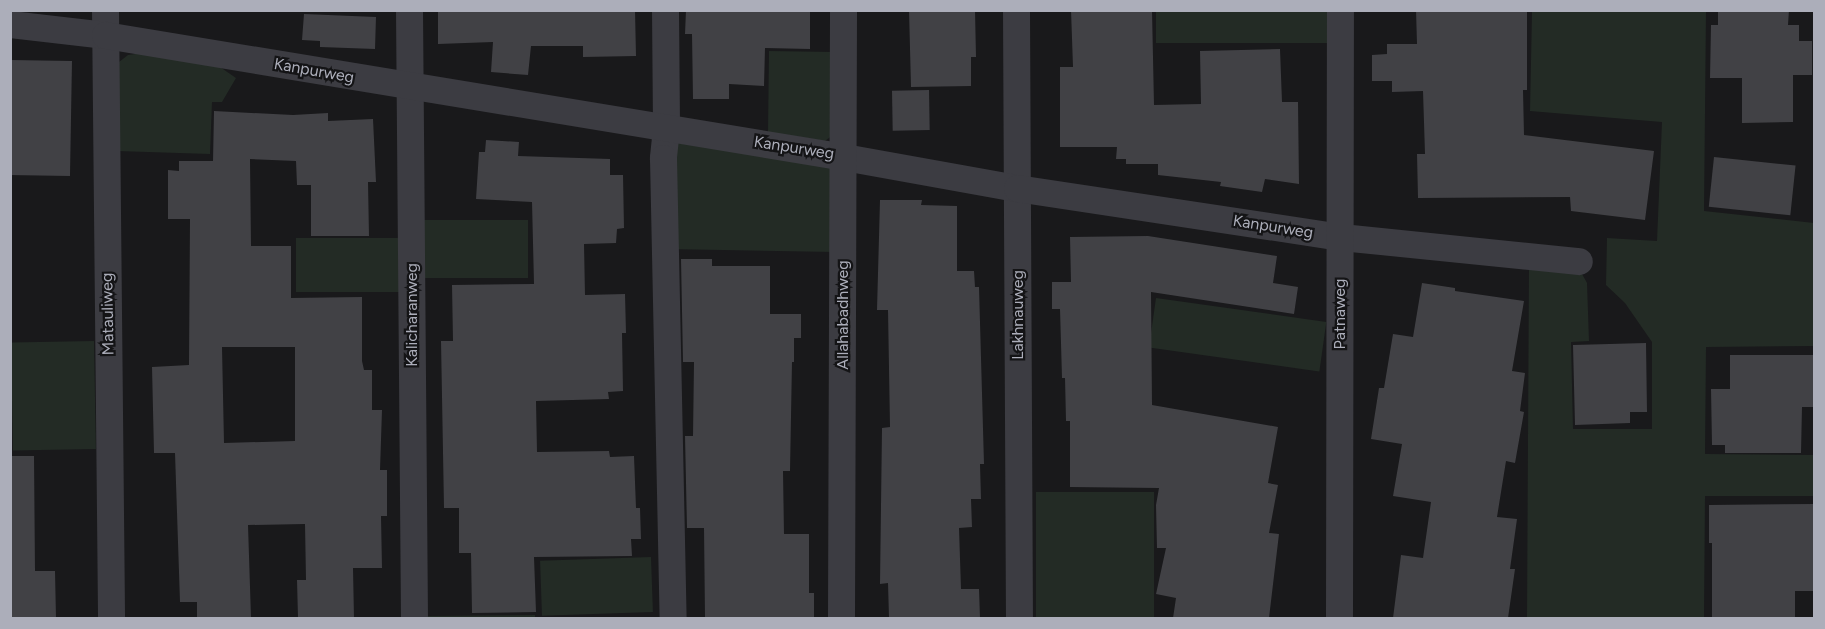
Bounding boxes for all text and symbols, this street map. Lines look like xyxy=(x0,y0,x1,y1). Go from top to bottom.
street label: Kanpurweg xyxy=(272,55,356,87)
street label: Kanpurweg xyxy=(753,132,835,164)
street label: Kanpurweg xyxy=(1232,211,1314,243)
street label: Allahabadhweg xyxy=(833,260,853,370)
street label: Kalicharanweg xyxy=(402,263,422,367)
street label: Lakhnauweg xyxy=(1008,270,1028,360)
street label: Matauliweg xyxy=(98,273,118,355)
street label: Patnaweg xyxy=(1330,279,1350,349)

